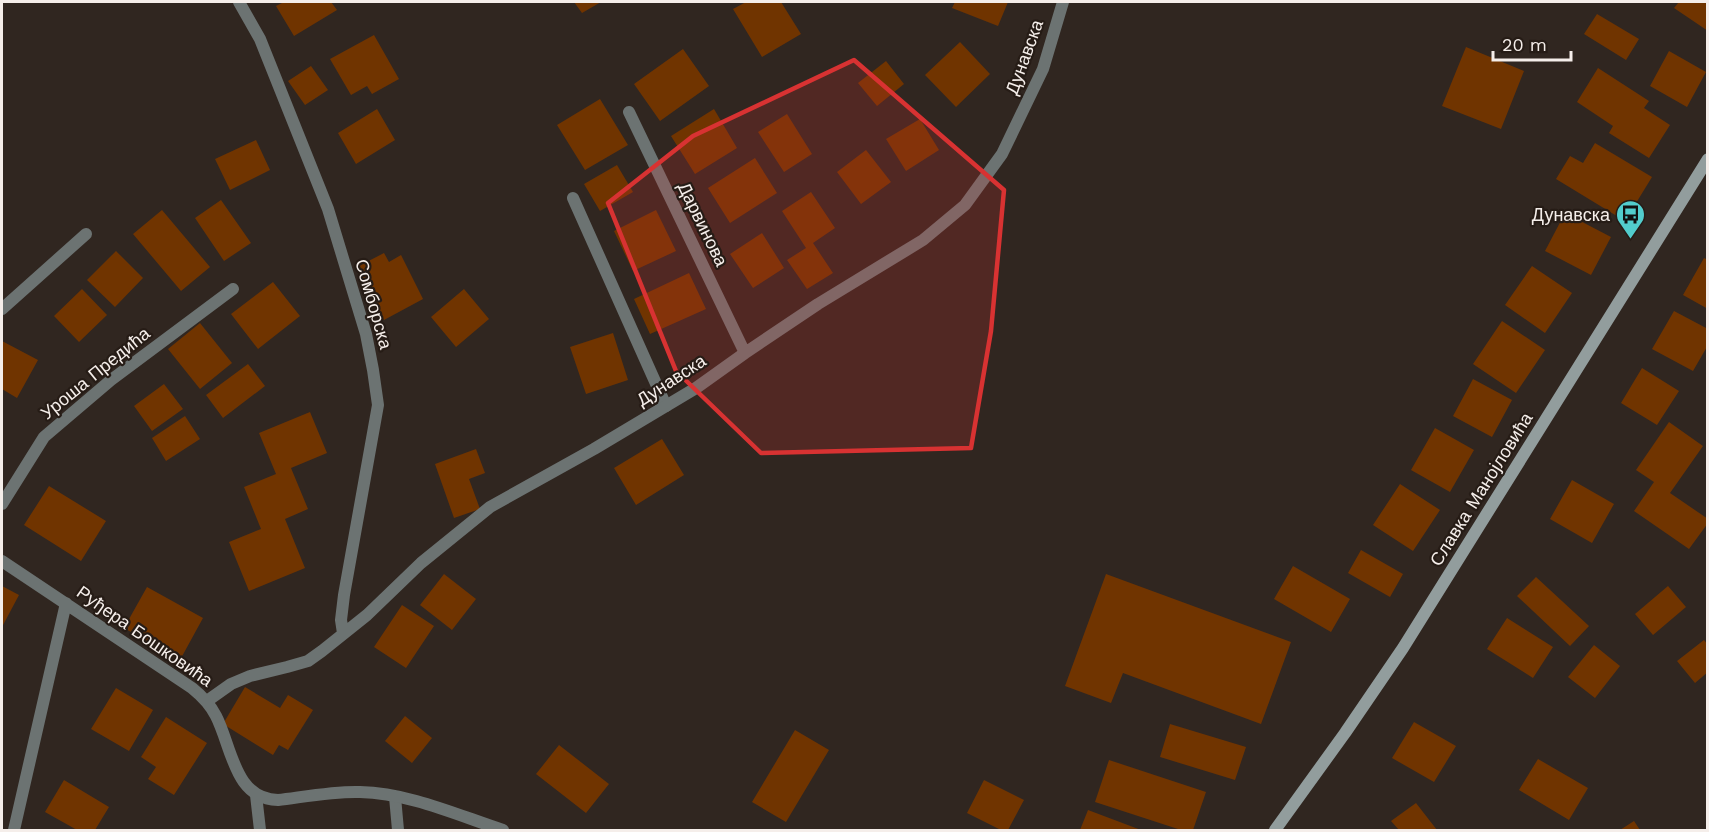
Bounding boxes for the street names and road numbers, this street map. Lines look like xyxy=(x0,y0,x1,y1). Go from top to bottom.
street label: Дунавска xyxy=(1001,16,1048,97)
street label: Дарвинова xyxy=(674,178,733,270)
street label: Сомборска xyxy=(351,257,397,352)
street label: Уроша Предића xyxy=(36,322,155,423)
street label: Дунавска xyxy=(632,349,710,410)
street label: Славка Манојловића xyxy=(1425,408,1537,570)
street label: Руђера Бошковића xyxy=(73,581,218,691)

